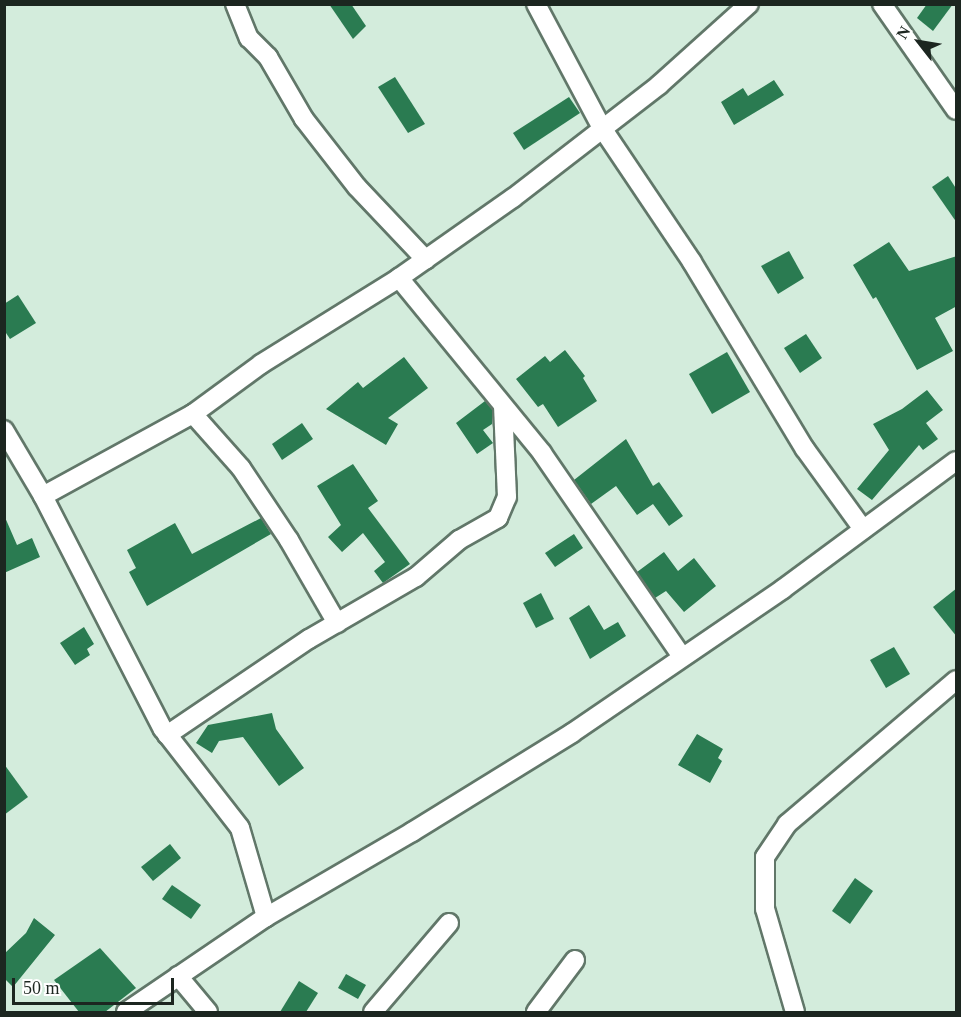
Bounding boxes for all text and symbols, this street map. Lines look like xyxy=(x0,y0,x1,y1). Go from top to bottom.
north arrow xyxy=(889,12,949,72)
text: N xyxy=(893,23,913,42)
scale bar xyxy=(15,966,177,1004)
text: 50 m xyxy=(23,978,60,998)

